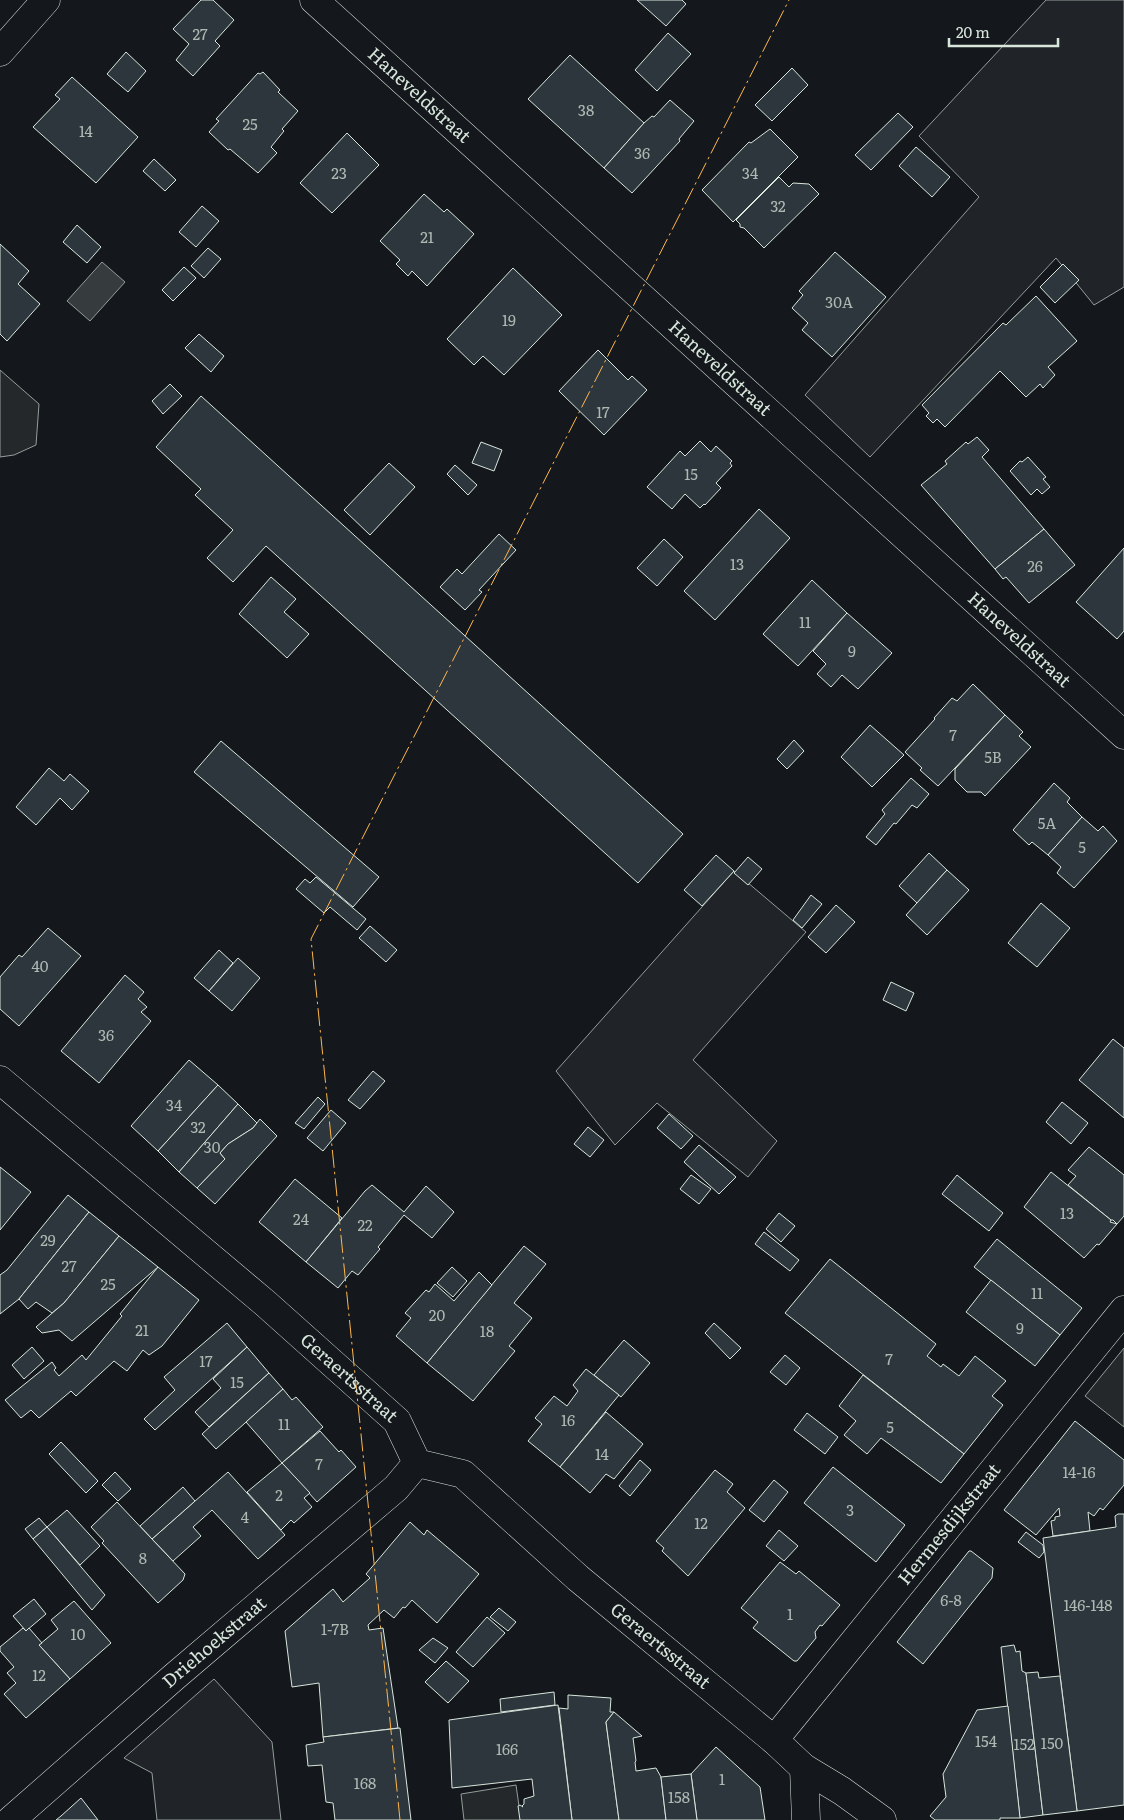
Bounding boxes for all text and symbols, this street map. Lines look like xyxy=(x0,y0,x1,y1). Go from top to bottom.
scale bar xyxy=(949,15,1058,47)
text: 20 m xyxy=(956,20,990,43)
house number: 27 xyxy=(192,22,208,45)
street label: Haneveldstraat xyxy=(362,40,478,149)
house number: 38 xyxy=(578,98,594,121)
house number: 25 xyxy=(242,112,258,135)
house number: 14 xyxy=(79,119,93,142)
house number: 36 xyxy=(634,141,650,164)
house number: 23 xyxy=(331,161,347,184)
house number: 34 xyxy=(742,161,758,184)
house number: 32 xyxy=(770,194,786,217)
house number: 21 xyxy=(420,225,434,248)
house number: 30A xyxy=(825,290,853,313)
house number: 19 xyxy=(502,308,516,331)
street label: Haneveldstraat xyxy=(663,313,779,422)
house number: 17 xyxy=(596,400,610,423)
house number: 15 xyxy=(684,462,698,485)
house number: 13 xyxy=(730,552,744,575)
house number: 26 xyxy=(1027,554,1043,577)
street label: Haneveldstraat xyxy=(962,585,1078,693)
house number: 11 xyxy=(799,610,811,633)
house number: 9 xyxy=(848,639,856,662)
house number: 7 xyxy=(949,723,957,746)
house number: 5B xyxy=(984,745,1002,768)
house number: 5A xyxy=(1038,811,1056,834)
house number: 5 xyxy=(1078,835,1086,858)
house number: 40 xyxy=(32,954,49,977)
house number: 36 xyxy=(98,1023,114,1046)
house number: 34 xyxy=(166,1093,182,1116)
house number: 32 xyxy=(190,1115,206,1138)
house number: 30 xyxy=(204,1135,221,1158)
house number: 13 xyxy=(1060,1201,1074,1224)
house number: 24 xyxy=(293,1207,309,1230)
house number: 22 xyxy=(357,1213,373,1236)
house number: 29 xyxy=(40,1228,56,1251)
house number: 27 xyxy=(61,1254,77,1277)
house number: 25 xyxy=(100,1272,116,1295)
house number: 11 xyxy=(1031,1281,1043,1304)
house number: 20 xyxy=(429,1303,445,1326)
house number: 9 xyxy=(1016,1316,1024,1339)
house number: 21 xyxy=(135,1318,149,1341)
house number: 18 xyxy=(480,1319,494,1342)
street label: Geraertsstraat xyxy=(295,1326,405,1429)
house number: 7 xyxy=(885,1347,893,1370)
house number: 17 xyxy=(199,1349,213,1372)
house number: 15 xyxy=(230,1370,244,1393)
house number: 16 xyxy=(561,1408,575,1431)
house number: 11 xyxy=(278,1412,290,1435)
house number: 5 xyxy=(886,1415,894,1438)
house number: 14 xyxy=(595,1442,609,1465)
house number: 7 xyxy=(315,1452,323,1475)
street label: Hermesdijkstraat xyxy=(891,1456,1007,1590)
house number: 14-16 xyxy=(1062,1460,1096,1483)
house number: 2 xyxy=(275,1483,283,1506)
house number: 3 xyxy=(846,1498,854,1521)
house number: 4 xyxy=(241,1505,249,1528)
house number: 12 xyxy=(694,1511,708,1534)
house number: 8 xyxy=(139,1546,147,1569)
house number: 6-8 xyxy=(940,1588,962,1611)
street label: Driehoekstraat xyxy=(155,1589,272,1694)
house number: 146-148 xyxy=(1063,1593,1113,1616)
street label: Geraertsstraat xyxy=(605,1595,718,1695)
house number: 1 xyxy=(787,1602,793,1625)
house number: 1-7B xyxy=(321,1617,349,1640)
house number: 10 xyxy=(71,1622,86,1645)
house number: 12 xyxy=(32,1663,46,1686)
house number: 154 xyxy=(975,1729,997,1752)
house number: 150 xyxy=(1041,1731,1064,1754)
house number: 152 xyxy=(1013,1732,1035,1755)
house number: 166 xyxy=(496,1737,518,1760)
house number: 1 xyxy=(719,1767,725,1790)
house number: 168 xyxy=(354,1771,376,1794)
house number: 158 xyxy=(668,1785,690,1808)

